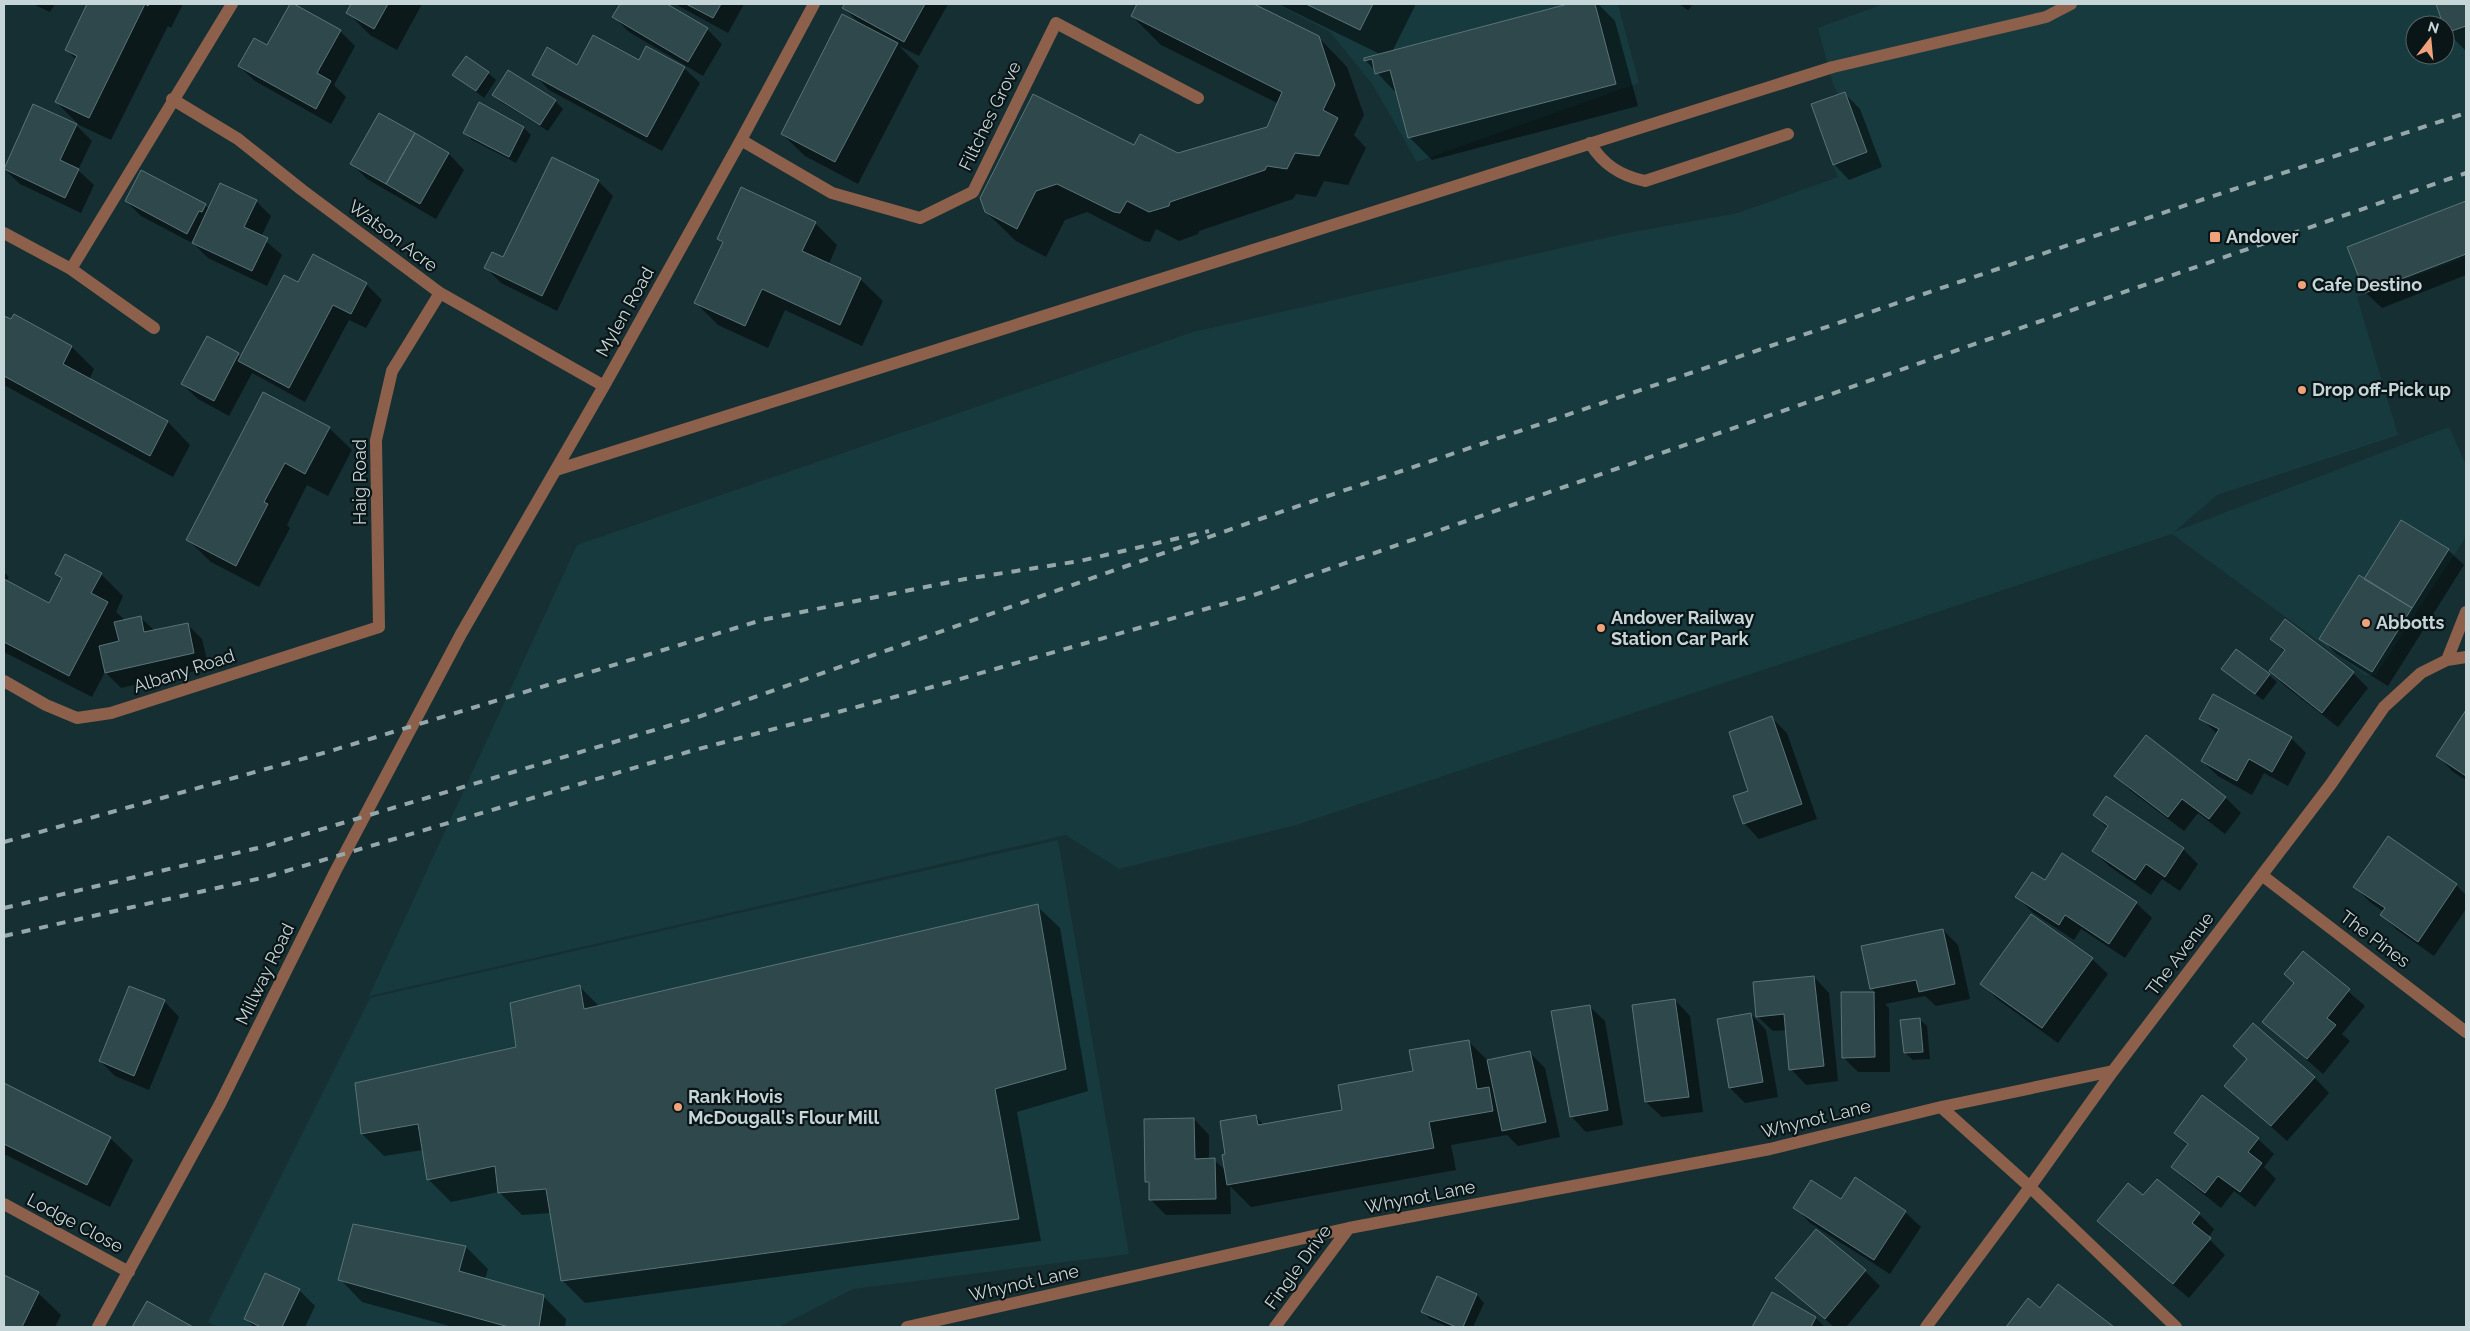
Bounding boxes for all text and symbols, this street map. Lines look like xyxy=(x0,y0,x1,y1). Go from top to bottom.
north arrow xyxy=(2405,15,2455,65)
text: N xyxy=(2426,18,2441,37)
street label: Filtches Grove xyxy=(954,57,1025,174)
street label: Watson Acre xyxy=(345,195,442,276)
place label: Andover xyxy=(2226,226,2299,247)
marker: Andover xyxy=(2208,230,2222,244)
street label: Mylen Road xyxy=(591,263,658,360)
place label: Cafe Destino xyxy=(2312,274,2422,295)
marker: Cafe Destino xyxy=(2296,279,2308,291)
place label: Drop off-Pick up xyxy=(2312,379,2451,400)
marker: Drop off-Pick up xyxy=(2296,384,2308,396)
street label: Haig Road xyxy=(349,439,370,525)
place label: Andover Railway Station Car Park xyxy=(1611,607,1754,649)
place label: Abbotts xyxy=(2376,612,2444,633)
marker: Abbotts xyxy=(2360,617,2372,629)
marker: Andover Railway Station Car Park xyxy=(1595,622,1607,634)
street label: Albany Road xyxy=(131,644,237,697)
street label: The Pines xyxy=(2336,906,2414,972)
street label: The Avenue xyxy=(2141,907,2218,1000)
street label: Millway Road xyxy=(231,920,298,1028)
place label: Rank Hovis McDougall's Flour Mill xyxy=(688,1086,879,1128)
street label: Whynot Lane xyxy=(1759,1095,1873,1142)
marker: Rank Hovis McDougall's Flour Mill xyxy=(672,1101,684,1113)
street label: Whynot Lane xyxy=(1363,1175,1477,1217)
street label: Lodge Close xyxy=(24,1188,127,1257)
street label: Fingle Drive xyxy=(1260,1220,1335,1313)
street label: Whynot Lane xyxy=(967,1260,1081,1305)

